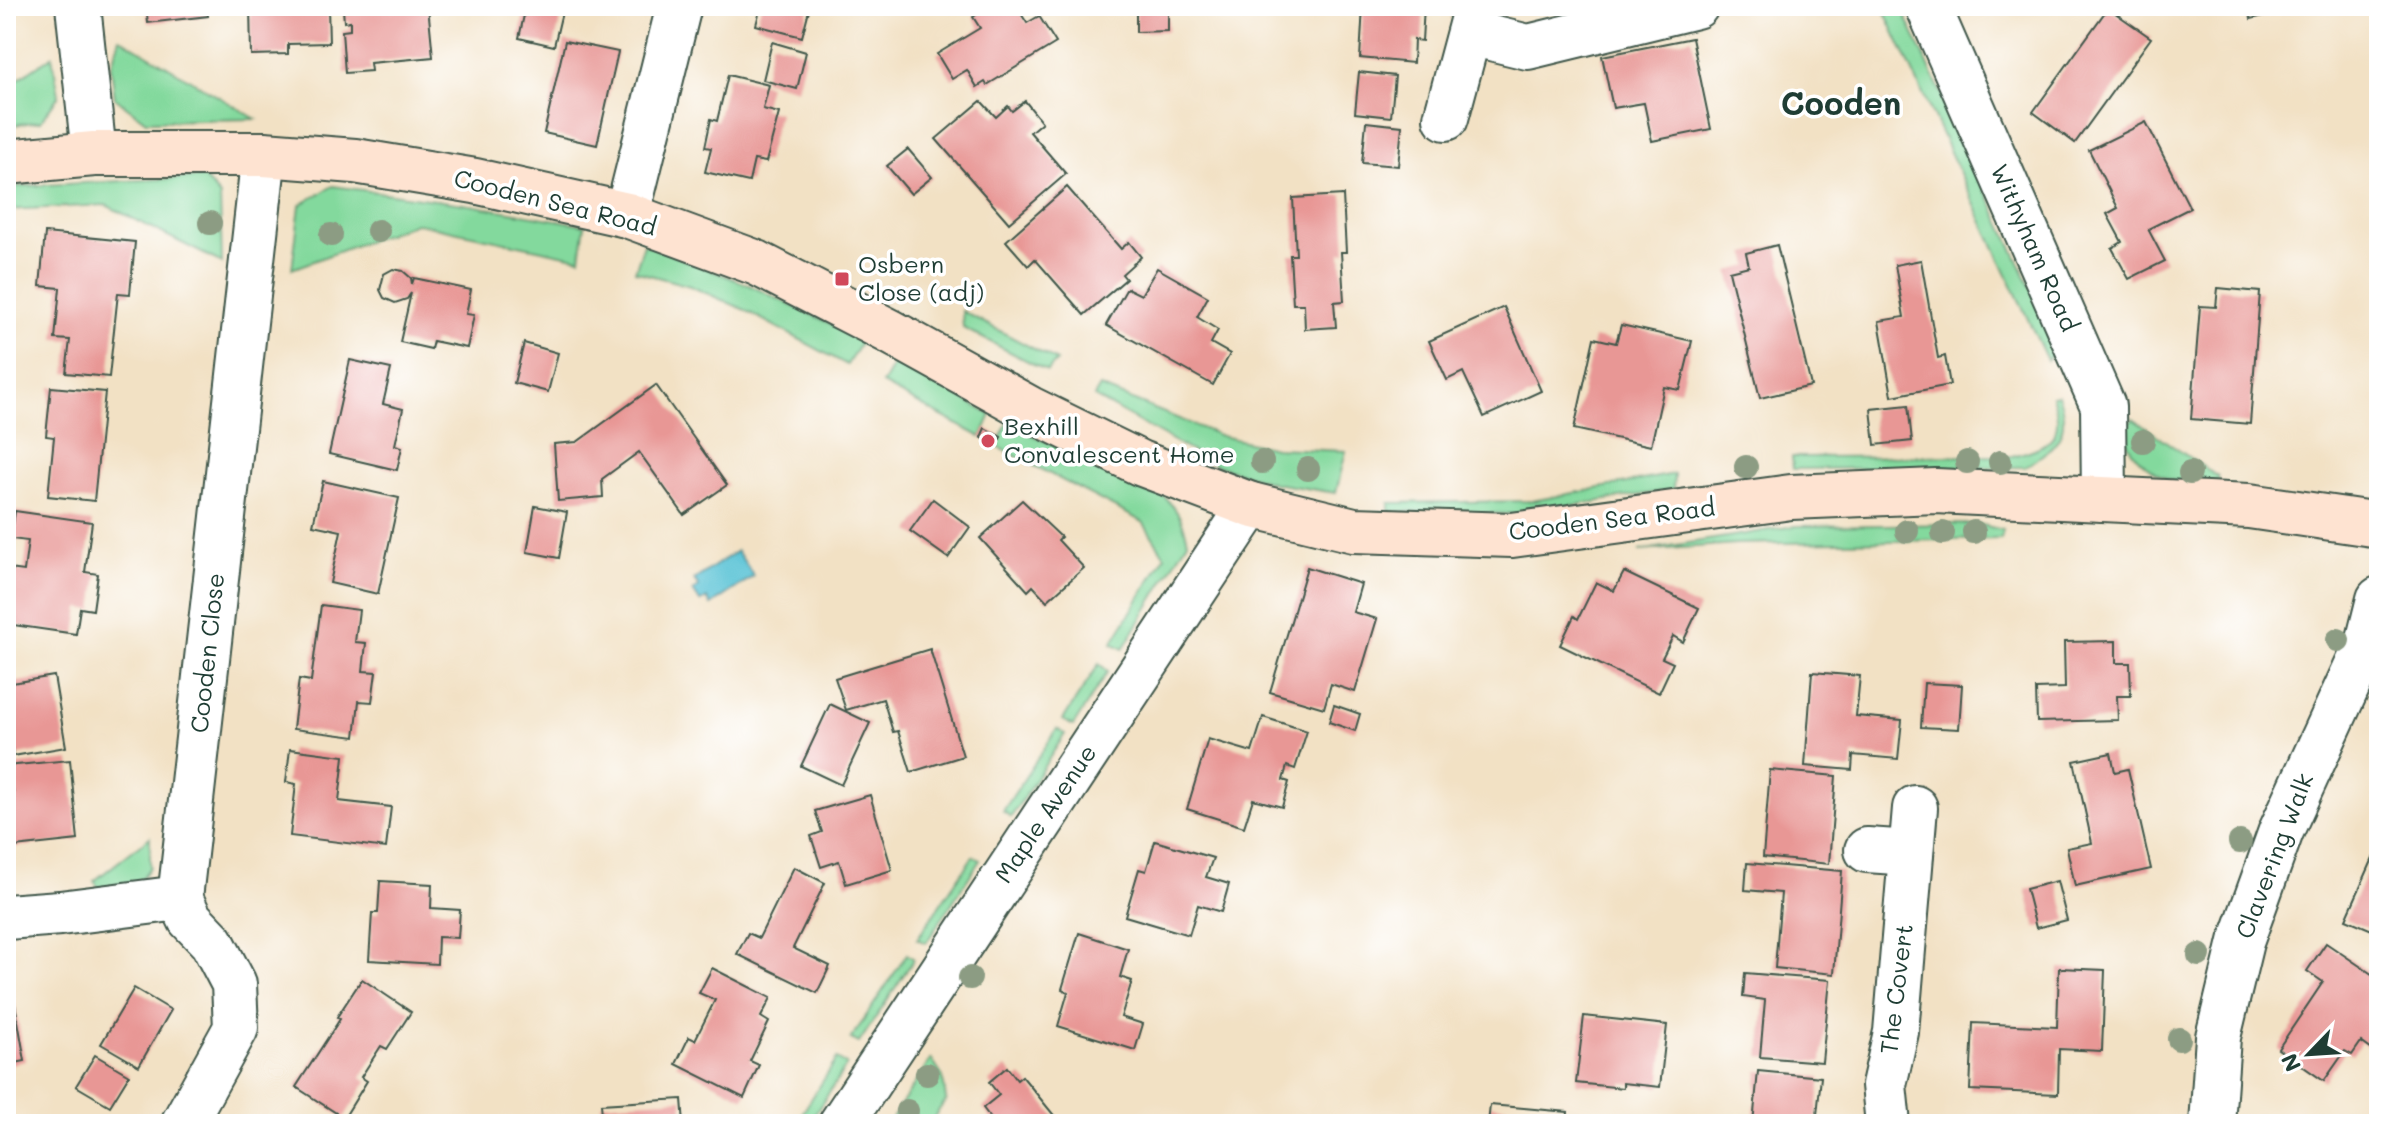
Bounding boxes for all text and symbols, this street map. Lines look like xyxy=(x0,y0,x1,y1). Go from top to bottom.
district label: Cooden xyxy=(1781,81,1901,123)
street label: Withyham Road xyxy=(1985,159,2086,336)
street label: Cooden Sea Road xyxy=(451,161,660,242)
place label: Osbern Close (adj) xyxy=(858,248,984,307)
marker: Osbern Close (adj) xyxy=(833,270,851,288)
place label: Bexhill Convalescent Home xyxy=(1004,410,1235,469)
marker: Bexhill Convalescent Home xyxy=(979,432,997,450)
street label: Cooden Sea Road xyxy=(1507,490,1717,547)
street label: Cooden Close xyxy=(183,571,230,734)
street label: Maple Avenue xyxy=(987,738,1102,888)
street label: Clavering Walk xyxy=(2228,768,2319,943)
street label: The Covert xyxy=(1872,922,1919,1056)
north arrow xyxy=(2269,1014,2349,1094)
text: N xyxy=(2274,1049,2307,1076)

